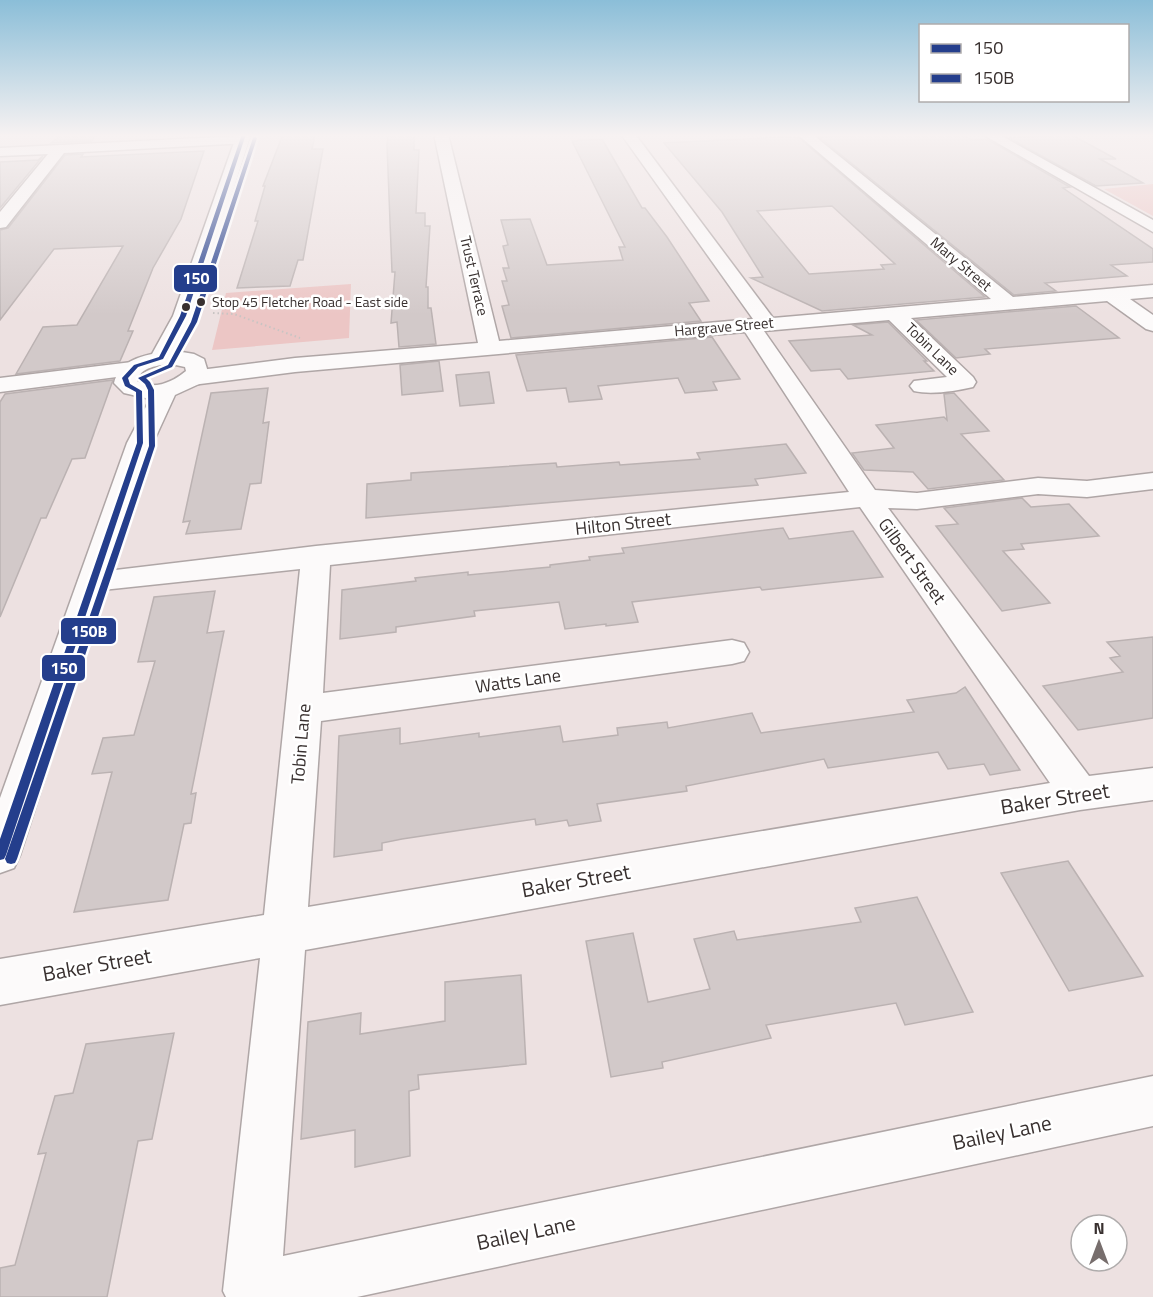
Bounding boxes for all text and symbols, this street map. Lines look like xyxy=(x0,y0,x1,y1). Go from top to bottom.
legend xyxy=(919,24,1129,102)
text: 150 xyxy=(973,34,1003,61)
text: 150B xyxy=(973,64,1014,91)
street label: Mary Street xyxy=(925,231,998,297)
street label: Trust Terrace xyxy=(454,234,495,318)
line badge: 150 xyxy=(173,264,218,293)
text: 150 xyxy=(183,266,209,290)
place label: Stop 45 Fletcher Road - East side xyxy=(212,291,408,312)
marker: Stop 45 Fletcher Road - East side xyxy=(195,296,207,308)
unlabelled marker xyxy=(180,301,192,313)
street label: Hargrave Street xyxy=(673,311,775,342)
street label: Tobin Lane xyxy=(900,317,965,380)
street label: Hilton Street xyxy=(574,505,673,542)
street label: Gilbert Street xyxy=(872,512,953,610)
line badge: 150B xyxy=(60,617,117,645)
text: 150B xyxy=(71,619,108,643)
line badge: 150 xyxy=(41,654,86,682)
text: 150 xyxy=(51,656,77,680)
street label: Watts Lane xyxy=(473,661,562,700)
street label: Tobin Lane xyxy=(284,703,317,785)
street label: Baker Street xyxy=(998,774,1112,822)
street label: Baker Street xyxy=(519,855,633,905)
street label: Baker Street xyxy=(40,939,154,989)
street label: Bailey Lane xyxy=(949,1106,1054,1158)
street label: Bailey Lane xyxy=(473,1206,578,1258)
north arrow xyxy=(1069,1213,1129,1273)
text: N xyxy=(1093,1216,1105,1240)

